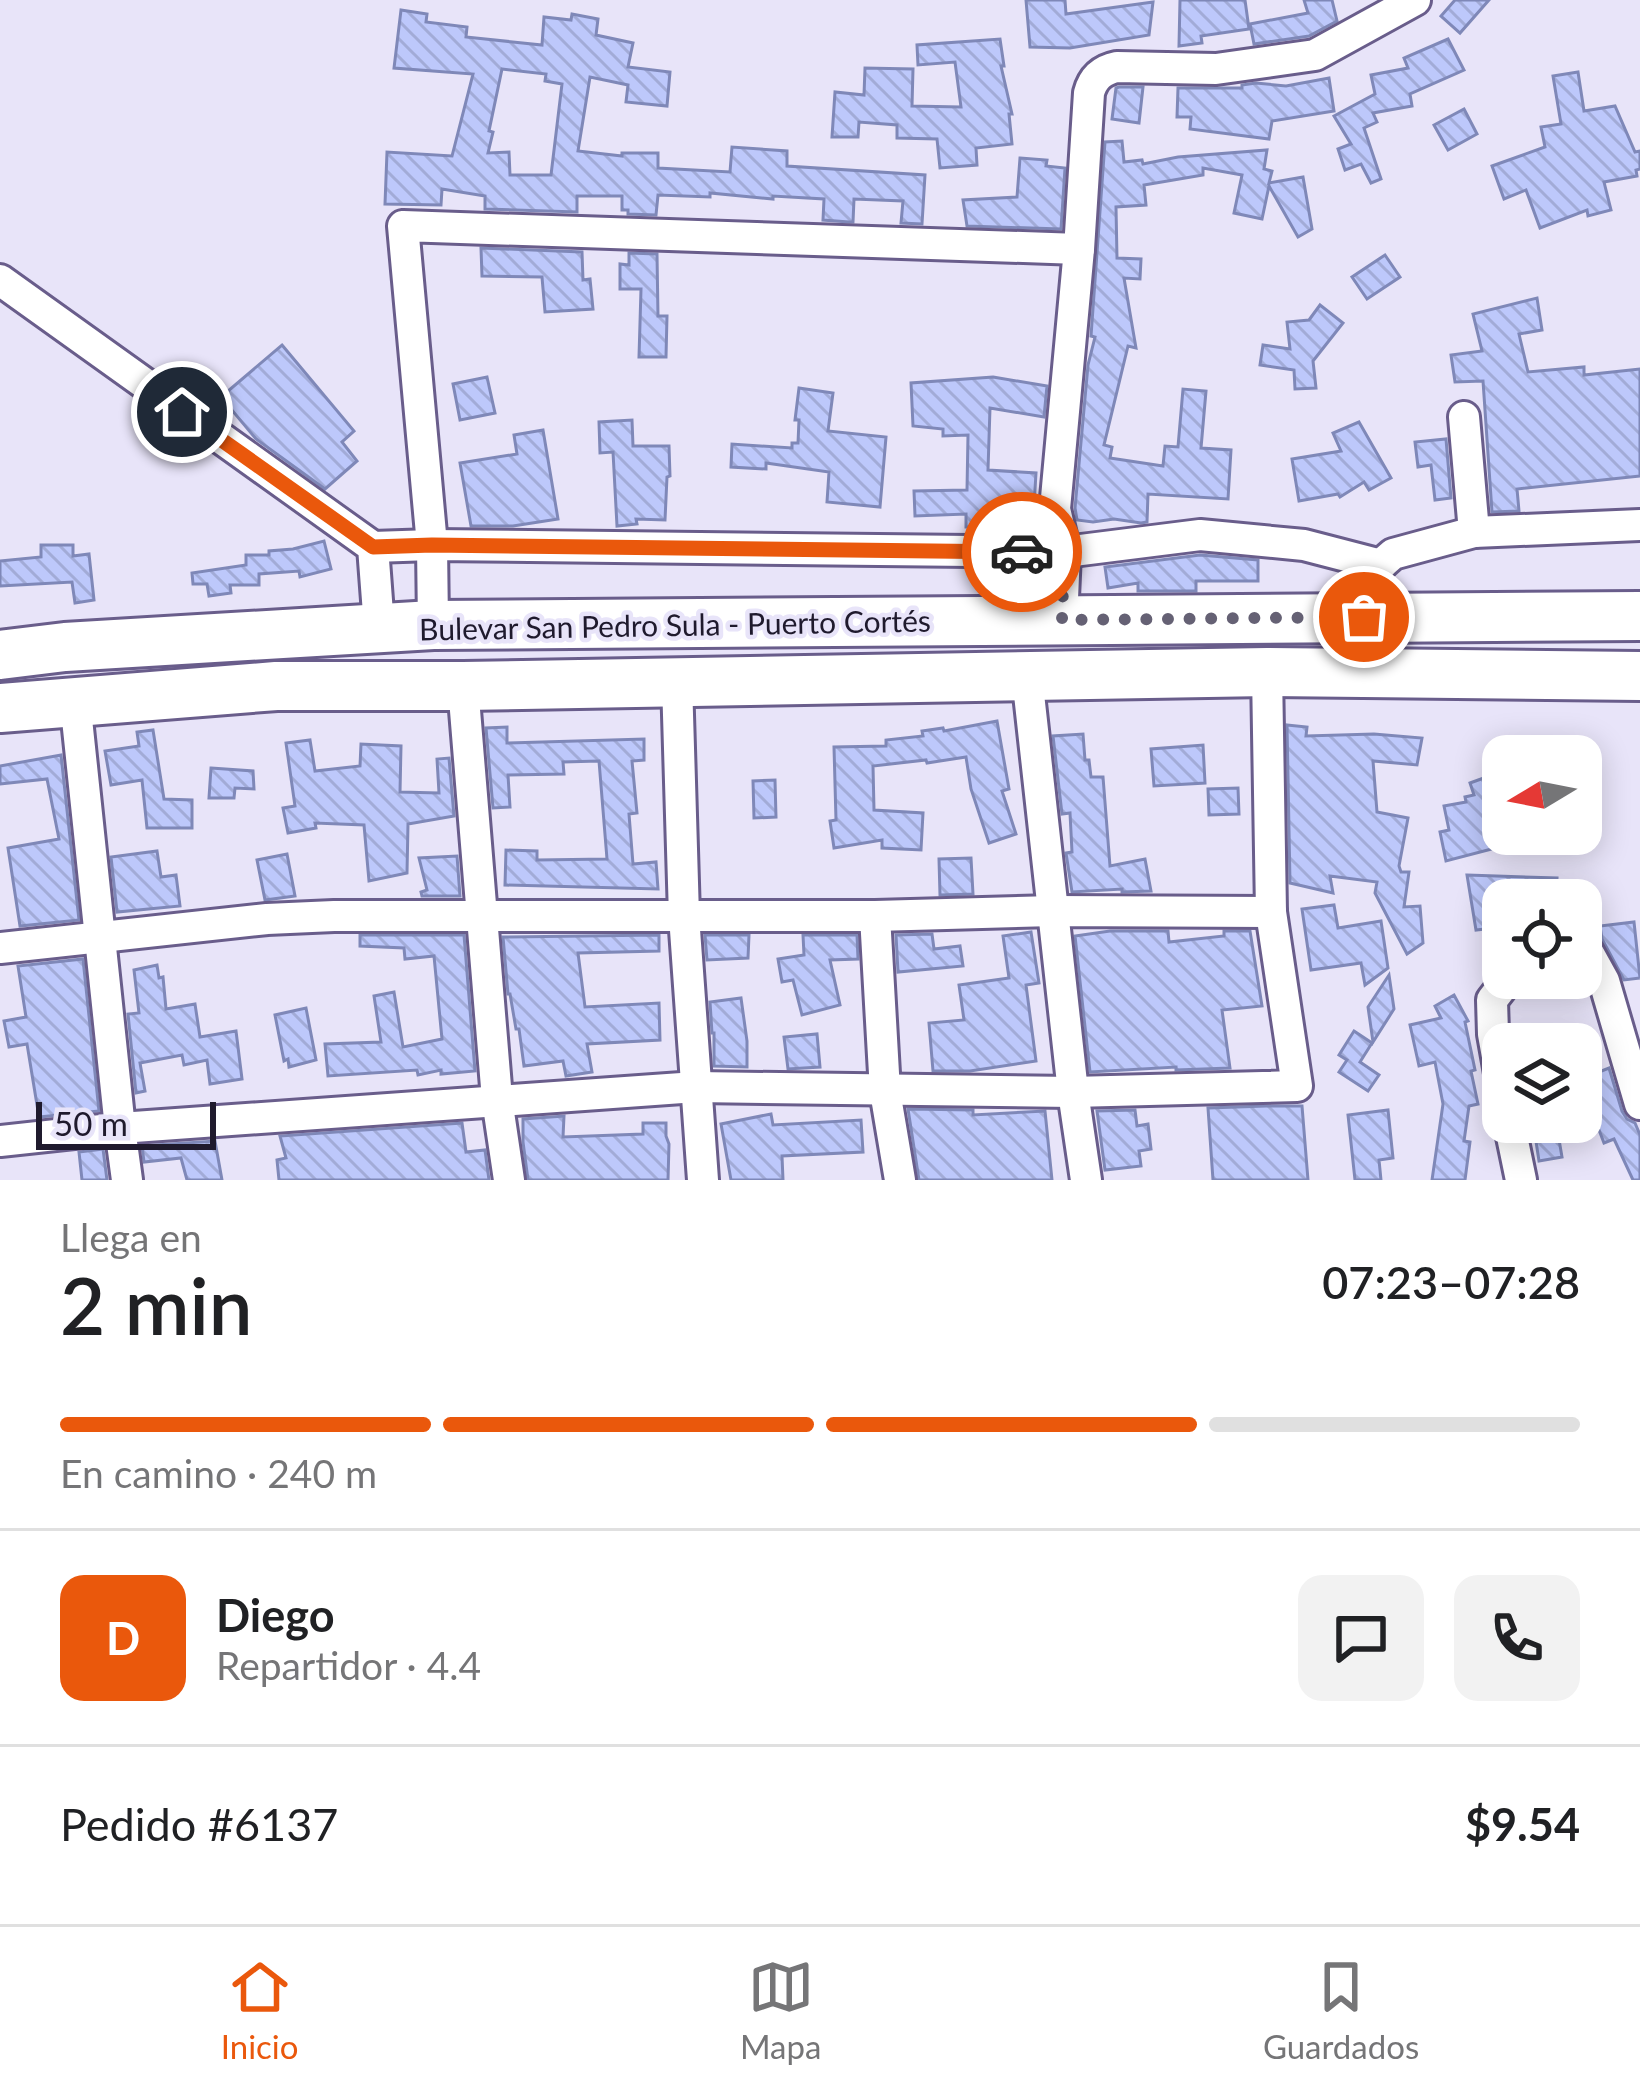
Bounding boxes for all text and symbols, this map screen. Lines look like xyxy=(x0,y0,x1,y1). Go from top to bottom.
pin xyxy=(131,361,233,463)
icon: home xyxy=(149,379,215,445)
courier xyxy=(962,492,1082,612)
icon: car xyxy=(989,519,1055,585)
pin xyxy=(1313,566,1415,668)
icon: bag xyxy=(1331,584,1397,650)
street label: Bulevar San Pedro Sula - Puerto Cortés xyxy=(419,602,931,646)
north arrow xyxy=(1482,735,1602,855)
map controls xyxy=(1482,735,1602,1143)
button: locate xyxy=(1482,879,1602,999)
button: layers xyxy=(1482,1023,1602,1143)
scale bar xyxy=(36,1096,216,1149)
text: 50 m xyxy=(54,1103,128,1143)
text: Llega en xyxy=(60,1214,202,1260)
text: 07:23–07:28 xyxy=(1322,1255,1580,1309)
text: 2 min xyxy=(60,1258,253,1352)
text: En camino · 240 m xyxy=(60,1450,377,1496)
button: chat xyxy=(1298,1575,1424,1701)
button: phone xyxy=(1454,1575,1580,1701)
text: Diego xyxy=(216,1588,335,1642)
text: D xyxy=(106,1611,140,1665)
text: Repartidor · 4.4 xyxy=(216,1642,481,1688)
text: Pedido #6137 xyxy=(60,1797,338,1851)
text: $9.54 xyxy=(1465,1797,1580,1851)
tab: Inicio xyxy=(221,1954,298,2066)
tab: Mapa xyxy=(740,1954,821,2066)
tab: Guardados xyxy=(1263,1954,1419,2066)

